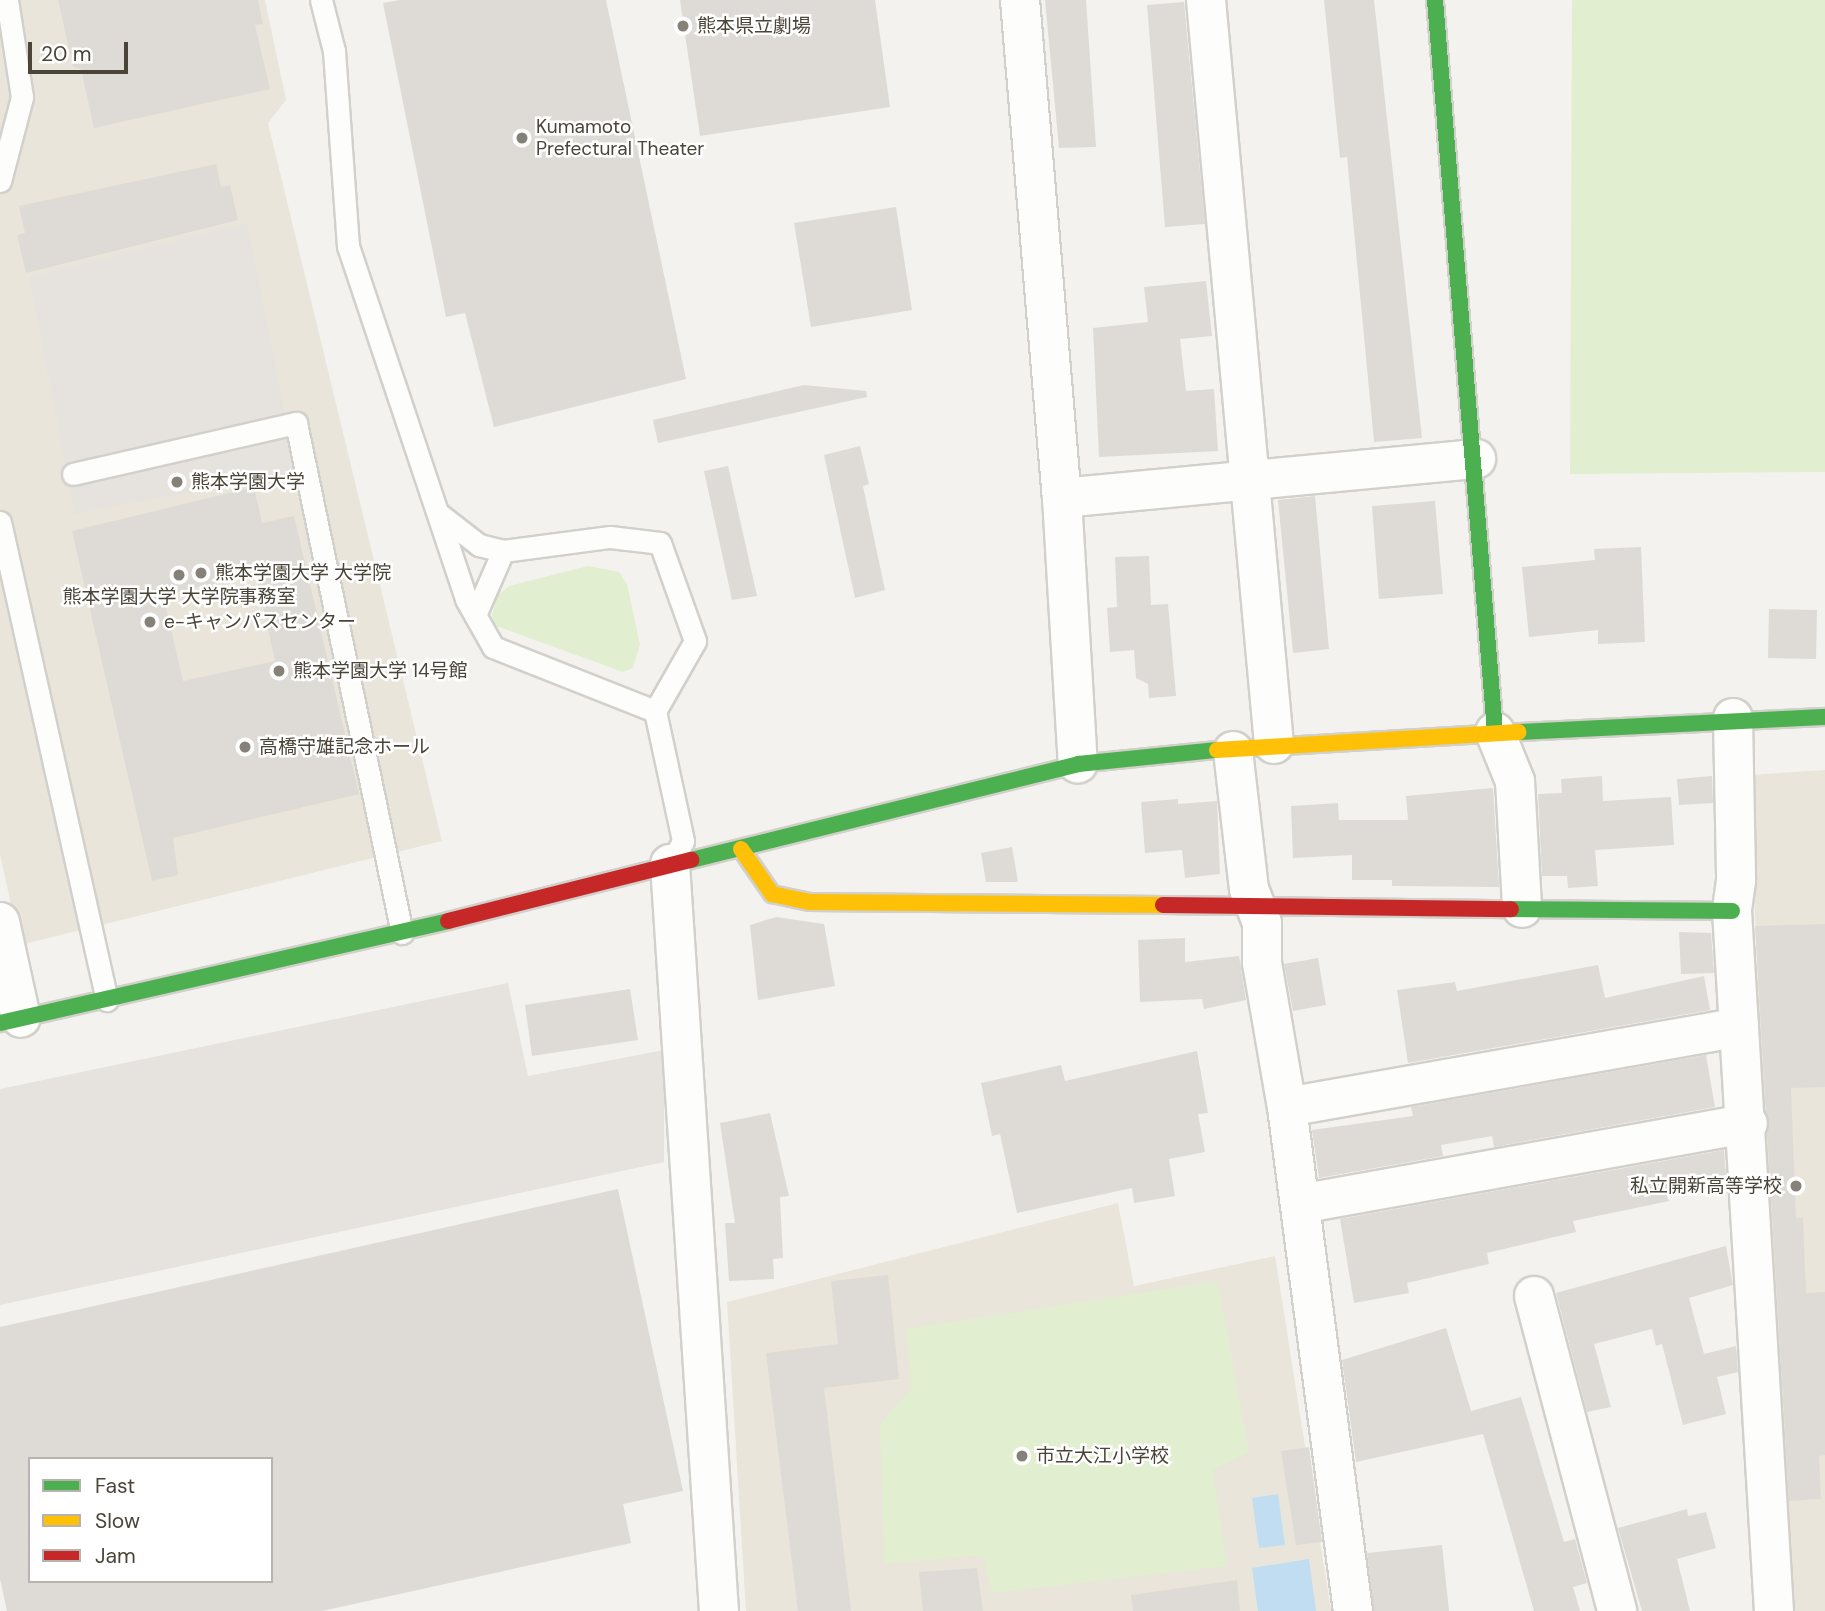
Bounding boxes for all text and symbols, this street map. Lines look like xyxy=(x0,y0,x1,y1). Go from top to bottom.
place label: 熊本県立劇場 xyxy=(697,15,811,37)
marker: 熊本県立劇場 xyxy=(675,18,691,34)
scale bar xyxy=(32,28,131,72)
text: 20 m xyxy=(41,40,92,68)
place label: Kumamoto Prefectural Theater xyxy=(536,116,704,160)
marker: Kumamoto Prefectural Theater xyxy=(514,130,530,146)
place label: 熊本学園大学 xyxy=(191,471,305,493)
marker: 熊本学園大学 xyxy=(169,474,185,490)
place label: 熊本学園大学 大学院 xyxy=(215,562,391,584)
marker: 熊本学園大学 大学院 xyxy=(193,565,209,581)
marker: 熊本学園大学 大学院事務室 xyxy=(171,567,187,583)
place label: 熊本学園大学 大学院事務室 xyxy=(62,586,296,608)
place label: e-キャンパスセンター xyxy=(164,611,356,633)
marker: e-キャンパスセンター xyxy=(142,614,158,630)
place label: 熊本学園大学 14号館 xyxy=(293,660,468,682)
marker: 熊本学園大学 14号館 xyxy=(271,663,287,679)
place label: 高橋守雄記念ホール xyxy=(259,736,430,758)
marker: 高橋守雄記念ホール xyxy=(237,739,253,755)
place label: 私立開新高等学校 xyxy=(1630,1175,1782,1197)
marker: 私立開新高等学校 xyxy=(1788,1178,1804,1194)
place label: 市立大江小学校 xyxy=(1036,1445,1169,1467)
marker: 市立大江小学校 xyxy=(1014,1448,1030,1464)
legend xyxy=(28,1457,273,1583)
text: Fast xyxy=(95,1472,135,1500)
text: Slow xyxy=(95,1507,140,1535)
text: Jam xyxy=(95,1542,136,1570)

